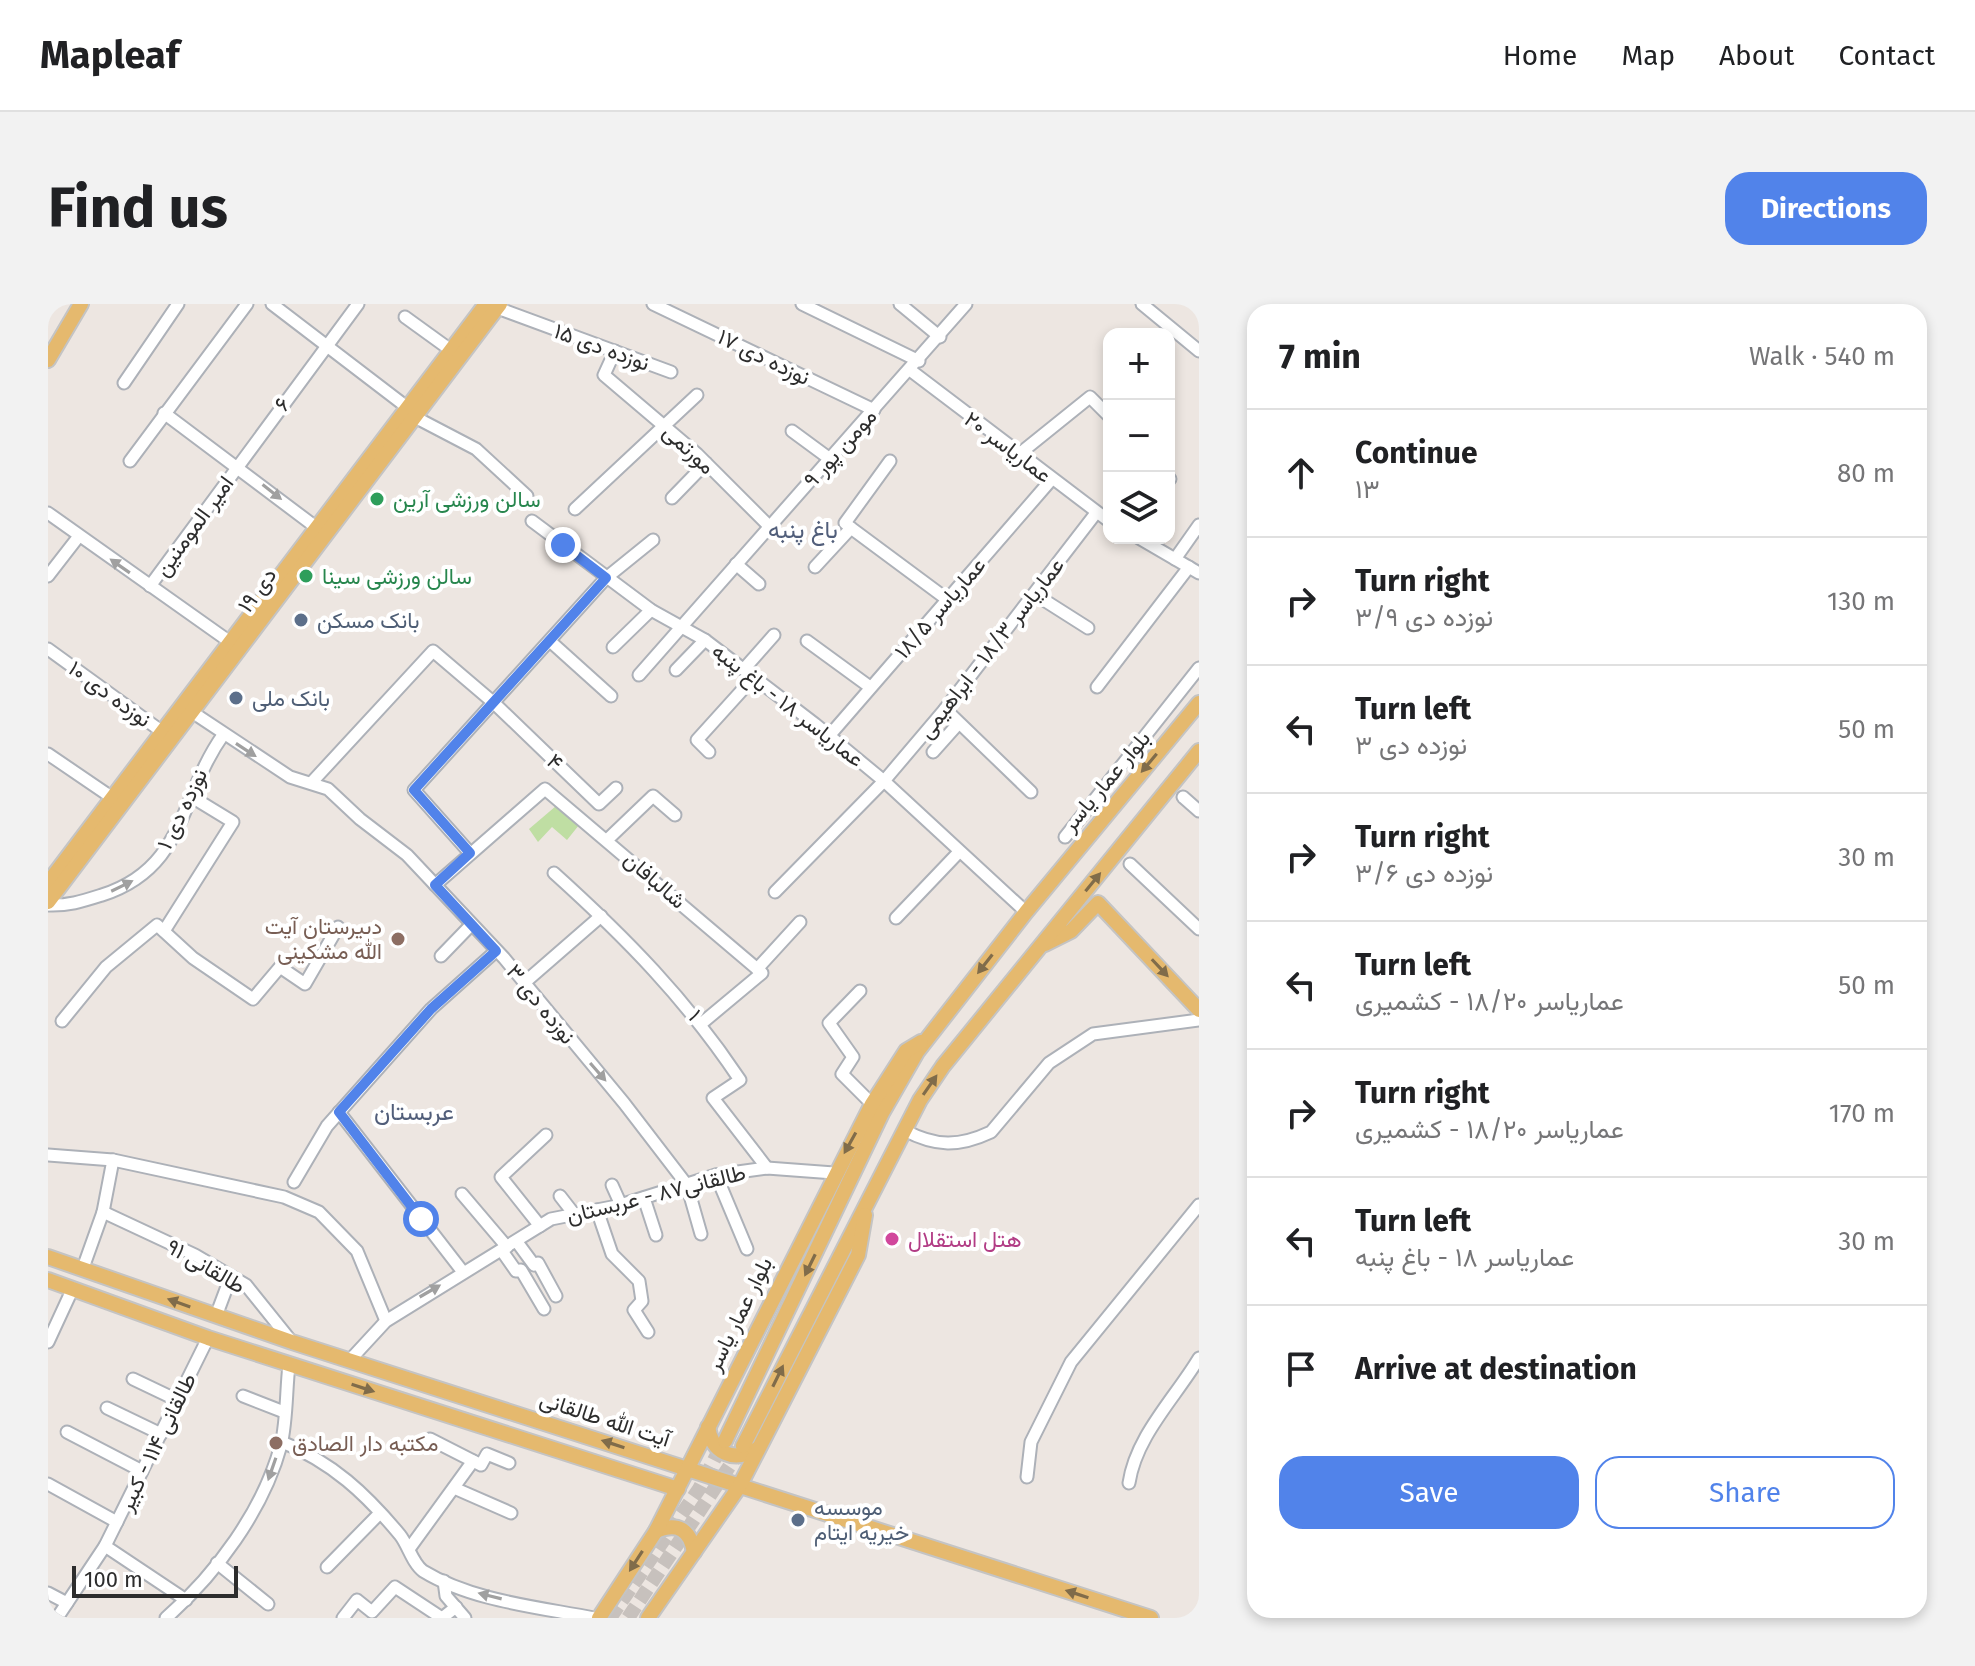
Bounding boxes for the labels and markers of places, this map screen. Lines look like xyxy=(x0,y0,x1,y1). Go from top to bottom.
place label: سالن ورزشی آرین xyxy=(393,486,540,513)
marker: سالن ورزشی آرین xyxy=(368,490,386,508)
place label: سالن ورزشی سینا xyxy=(322,563,472,590)
marker: سالن ورزشی سینا xyxy=(297,567,315,585)
place label: بانک مسکن xyxy=(317,607,419,634)
marker: بانک مسکن xyxy=(292,611,310,629)
place label: بانک ملی xyxy=(252,685,330,712)
marker: بانک ملی xyxy=(227,689,245,707)
place label: دبیرستان آیت الله مشکینی xyxy=(265,913,382,965)
marker: دبیرستان آیت الله مشکینی xyxy=(389,930,407,948)
place label: هتل استقلال xyxy=(908,1226,1021,1253)
marker: هتل استقلال xyxy=(883,1230,901,1248)
place label: مکتبه دار الصادق xyxy=(292,1430,439,1457)
marker: مکتبه دار الصادق xyxy=(267,1434,285,1452)
place label: موسسه خیریه ایتام xyxy=(814,1494,909,1547)
marker: موسسه خیریه ایتام xyxy=(789,1511,807,1529)

